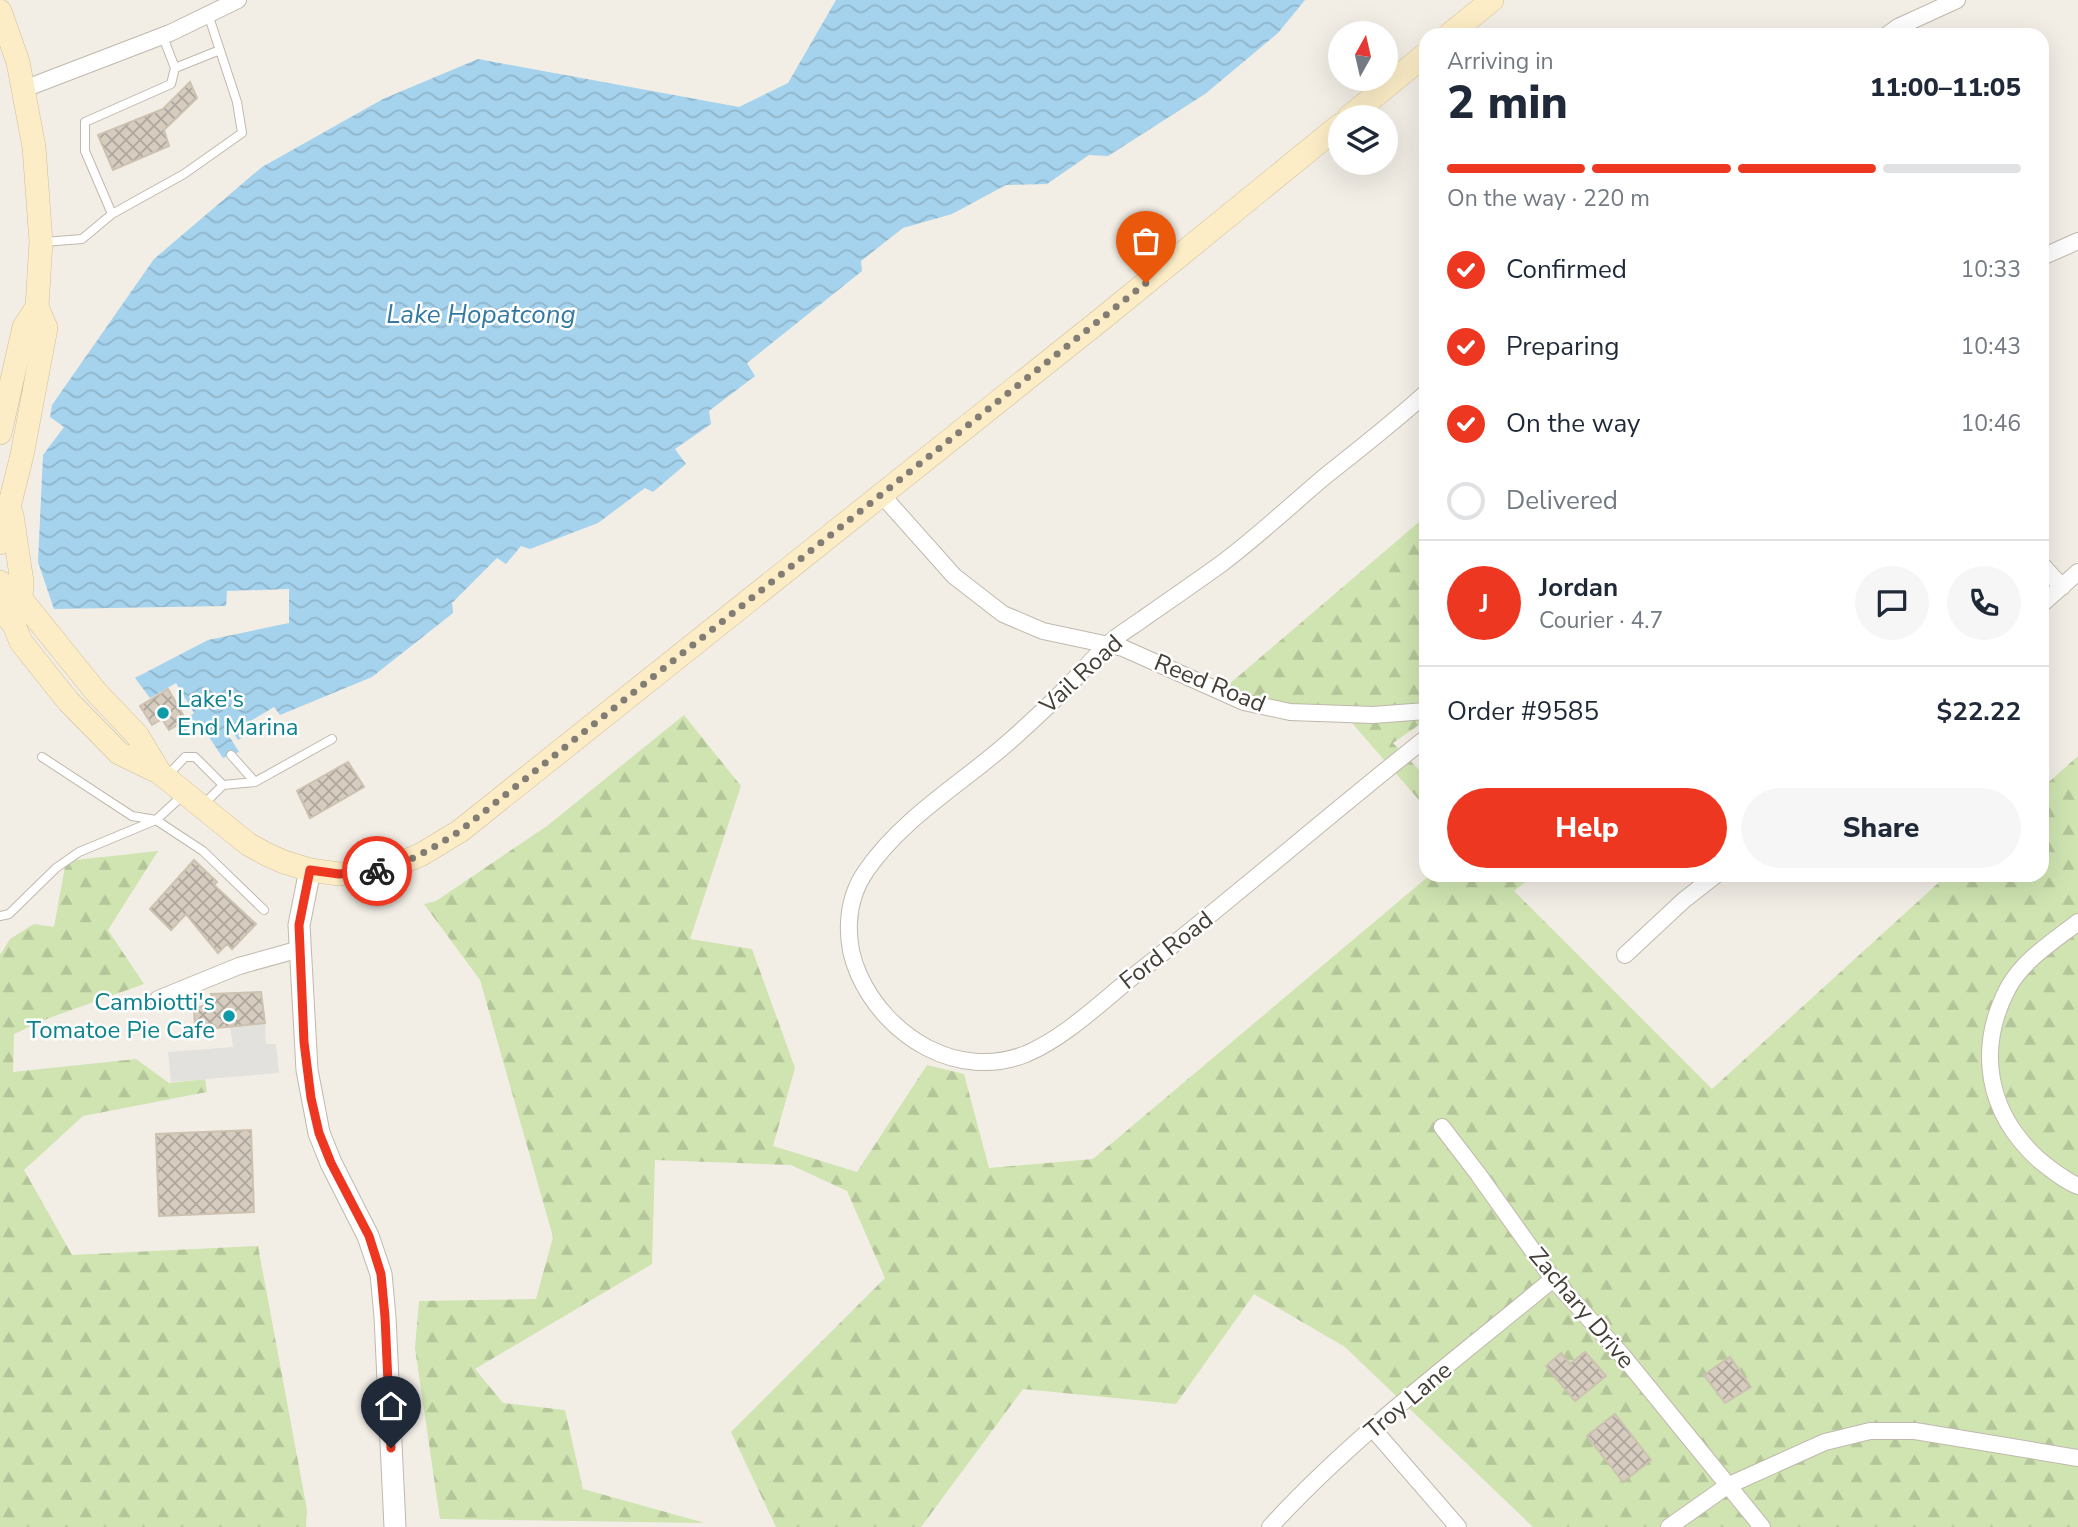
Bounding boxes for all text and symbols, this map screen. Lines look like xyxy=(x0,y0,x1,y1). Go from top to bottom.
north arrow xyxy=(1328,21,1398,91)
map controls xyxy=(1328,21,1398,175)
text: Arriving in xyxy=(1447,46,1554,77)
text: 11:00–11:05 xyxy=(1870,70,2021,105)
text: 2 min xyxy=(1447,71,1568,134)
button: layers xyxy=(1328,105,1398,175)
text: On the way · 220 m xyxy=(1447,183,1650,214)
pin xyxy=(1116,211,1176,283)
icon: bag xyxy=(1127,222,1165,260)
icon: check xyxy=(1447,251,1485,289)
text: Confirmed xyxy=(1506,252,1627,287)
text: 10:33 xyxy=(1961,254,2021,285)
water label: Lake Hopatcong xyxy=(386,297,576,332)
icon: check xyxy=(1447,328,1485,366)
text: Preparing xyxy=(1506,329,1619,364)
text: 10:43 xyxy=(1961,331,2021,362)
icon: check xyxy=(1447,405,1485,443)
text: On the way xyxy=(1506,406,1640,441)
text: 10:46 xyxy=(1961,408,2021,439)
text: Delivered xyxy=(1506,483,1618,518)
button: chat xyxy=(1855,566,1929,640)
button: phone xyxy=(1947,566,2021,640)
text: Jordan xyxy=(1539,570,1618,605)
text: J xyxy=(1479,586,1489,621)
text: Courier · 4.7 xyxy=(1539,605,1663,636)
street label: Vail Road xyxy=(1032,627,1129,721)
street label: Reed Road xyxy=(1150,646,1270,720)
place label: Lake's End Marina xyxy=(177,683,299,743)
text: Order #9585 xyxy=(1447,694,1599,729)
text: $22.22 xyxy=(1937,694,2021,729)
marker: Lake's End Marina xyxy=(155,705,171,721)
button: Help xyxy=(1447,788,1727,868)
button: Share xyxy=(1741,788,2021,868)
courier xyxy=(342,836,412,906)
icon: bike xyxy=(358,852,396,890)
street label: Ford Road xyxy=(1113,903,1219,997)
place label: Cambiotti's Tomatoe Pie Cafe xyxy=(27,986,215,1046)
marker: Cambiotti's Tomatoe Pie Cafe xyxy=(221,1008,237,1024)
street label: Zachary Drive xyxy=(1522,1241,1642,1375)
street label: Troy Lane xyxy=(1358,1354,1458,1446)
pin xyxy=(361,1376,421,1448)
icon: home xyxy=(372,1387,410,1425)

